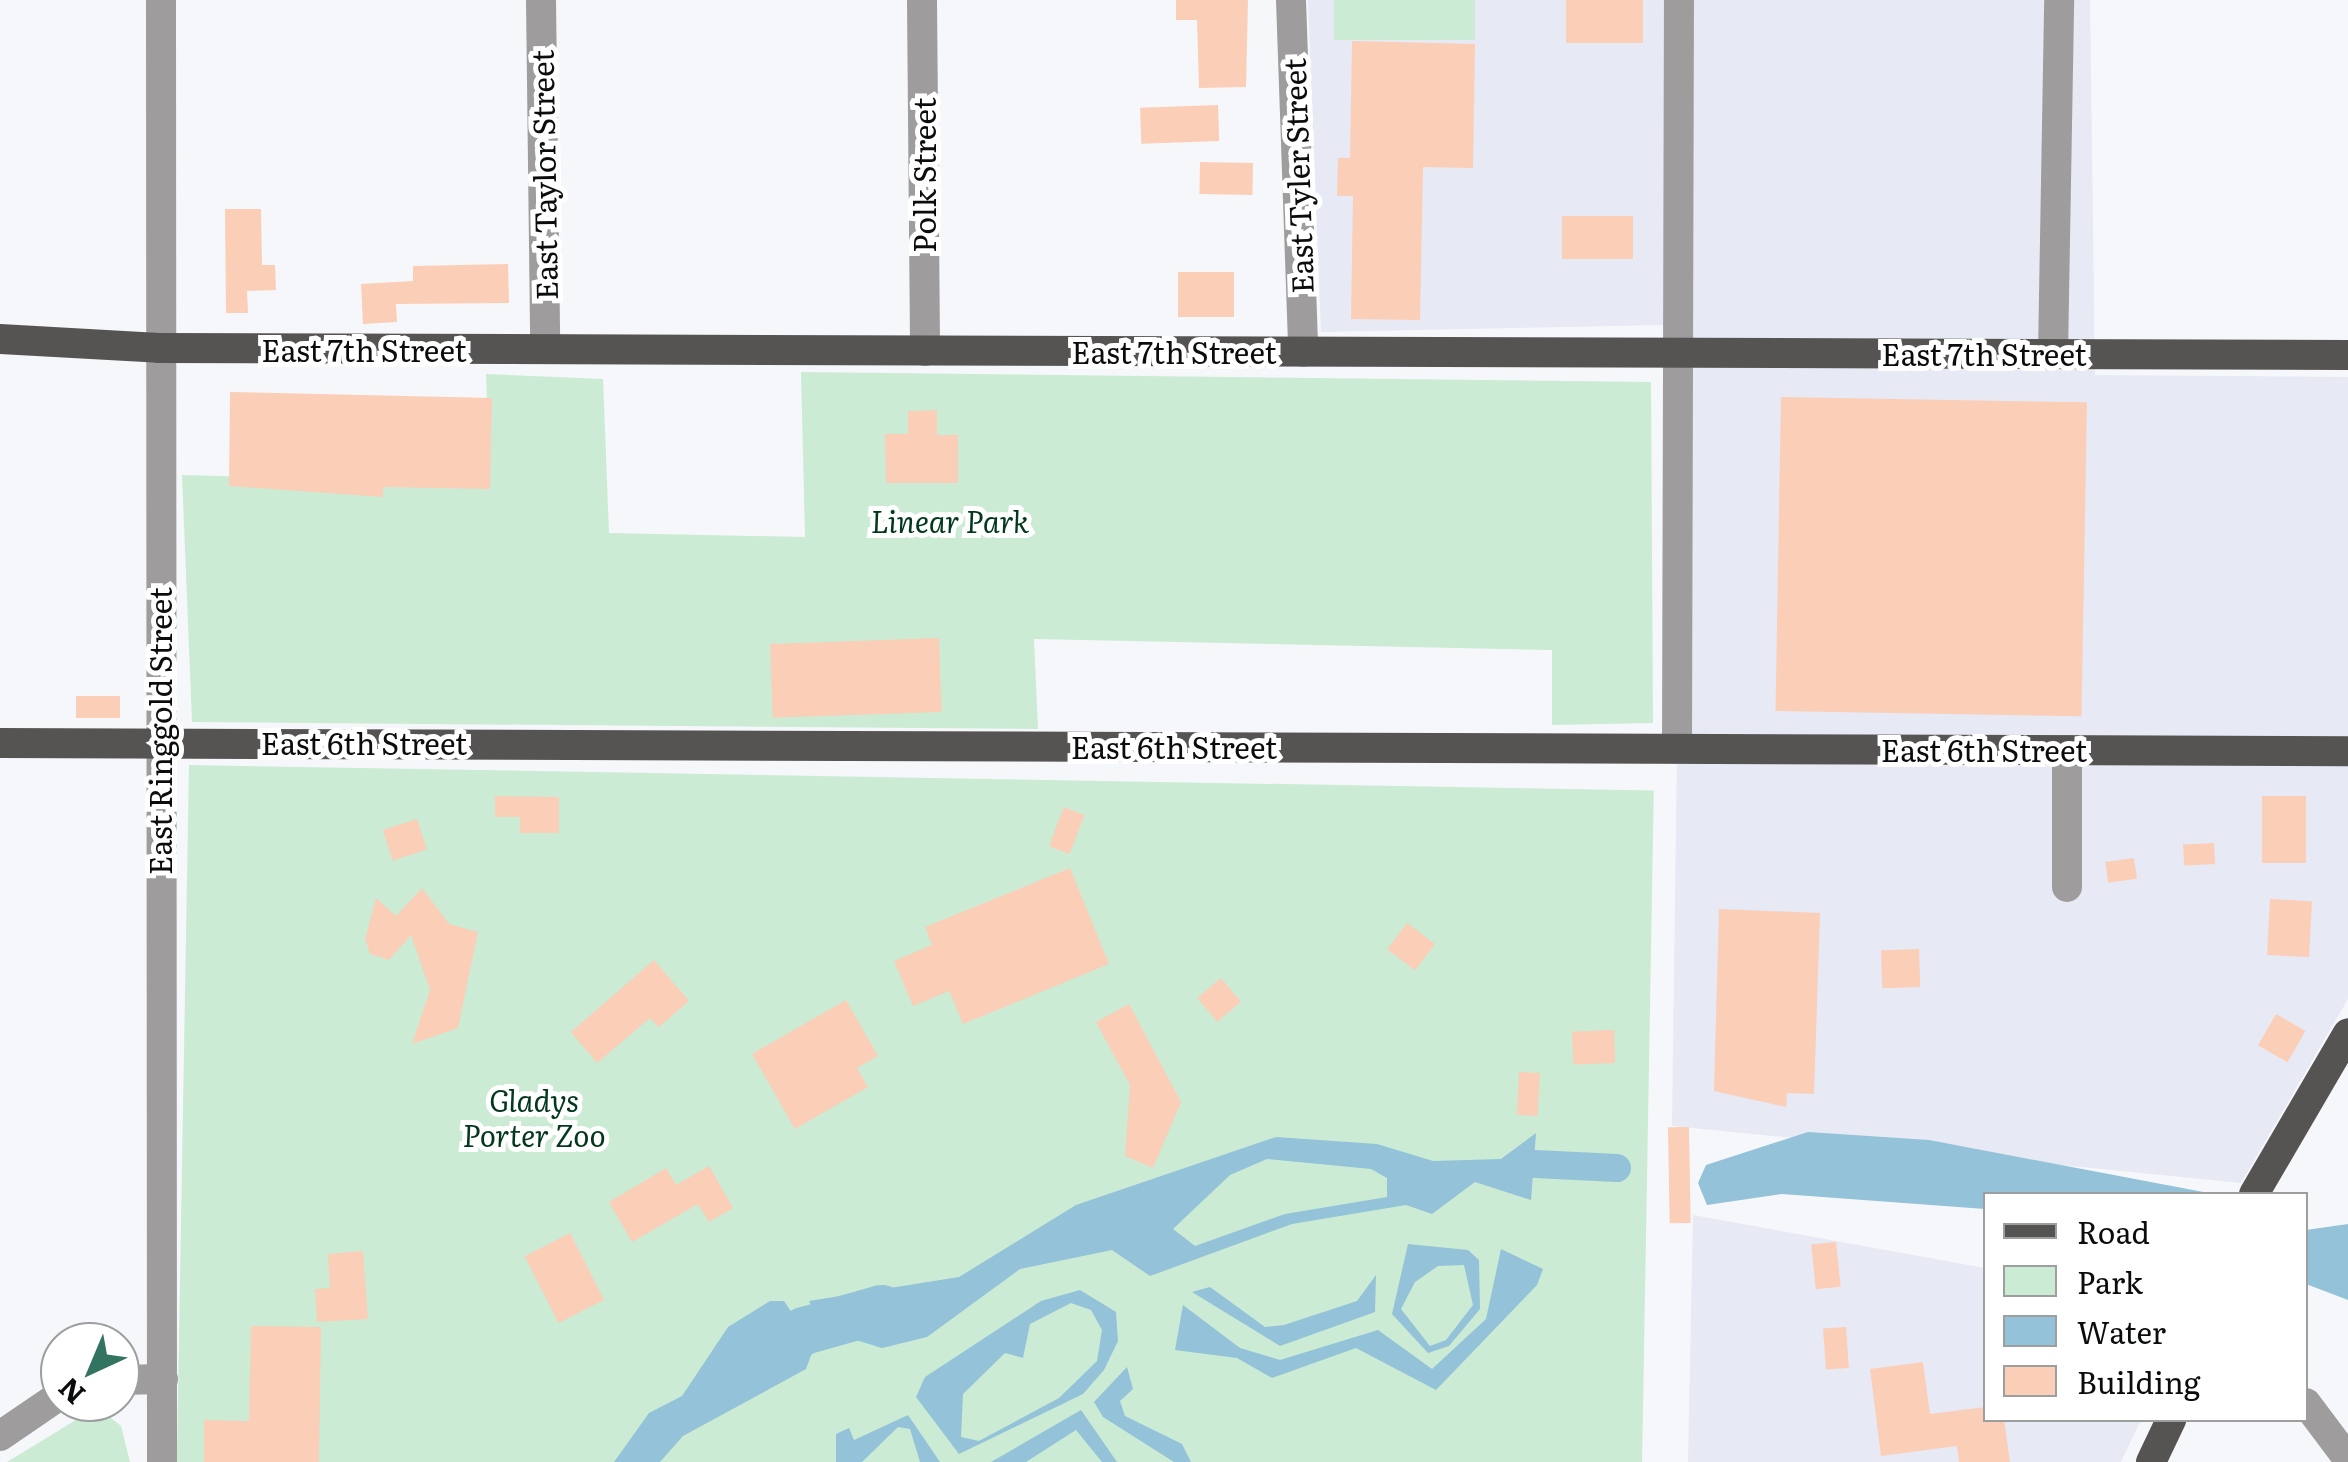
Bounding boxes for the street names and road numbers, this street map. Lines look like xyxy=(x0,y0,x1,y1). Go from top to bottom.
street label: East Taylor Street xyxy=(523,50,563,300)
street label: East Tyler Street xyxy=(1275,58,1319,294)
street label: Polk Street xyxy=(905,97,941,253)
street label: East 7th Street xyxy=(261,331,467,367)
street label: East 7th Street xyxy=(1071,333,1277,369)
street label: East 7th Street xyxy=(1881,335,2087,371)
street label: East Ringgold Street xyxy=(141,587,177,875)
street label: East 6th Street xyxy=(261,724,467,760)
street label: East 6th Street xyxy=(1071,728,1277,764)
street label: East 6th Street xyxy=(1881,731,2087,767)

